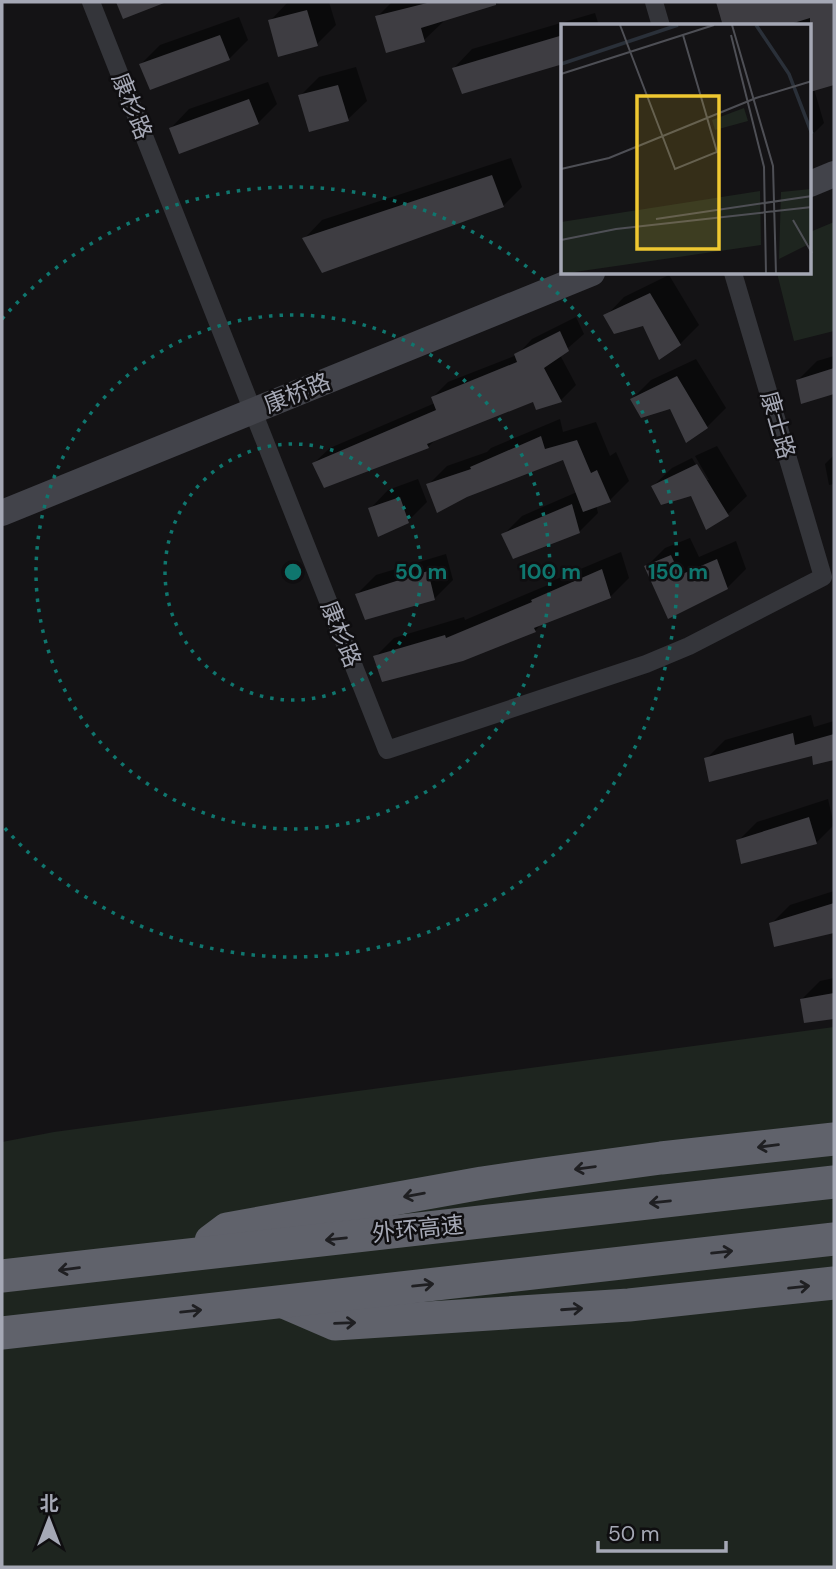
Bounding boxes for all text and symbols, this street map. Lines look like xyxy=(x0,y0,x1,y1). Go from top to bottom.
inset map xyxy=(561,24,812,275)
street label: 康杉路 xyxy=(105,68,159,144)
street label: 康桥路 xyxy=(259,366,335,420)
street label: 康士路 xyxy=(754,388,802,462)
text: 50 m xyxy=(395,558,447,586)
text: 100 m xyxy=(519,558,581,586)
text: 150 m xyxy=(648,558,708,586)
centre of rings xyxy=(281,560,305,584)
street label: 康杉路 xyxy=(314,596,368,672)
one-way arrow xyxy=(757,1140,780,1153)
one-way arrow xyxy=(574,1162,597,1175)
one-way arrow xyxy=(403,1189,426,1203)
one-way arrow xyxy=(649,1196,672,1209)
street label: 外环高速 xyxy=(371,1209,465,1249)
one-way arrow xyxy=(326,1232,348,1245)
one-way arrow xyxy=(710,1245,733,1258)
one-way arrow xyxy=(58,1262,81,1275)
one-way arrow xyxy=(411,1279,434,1292)
one-way arrow xyxy=(787,1280,810,1293)
one-way arrow xyxy=(561,1302,583,1315)
one-way arrow xyxy=(179,1305,202,1318)
one-way arrow xyxy=(334,1317,357,1330)
north arrow xyxy=(14,1485,84,1555)
text: 北 xyxy=(39,1491,59,1516)
scale bar xyxy=(598,1510,726,1554)
text: 50 m xyxy=(608,1520,659,1548)

